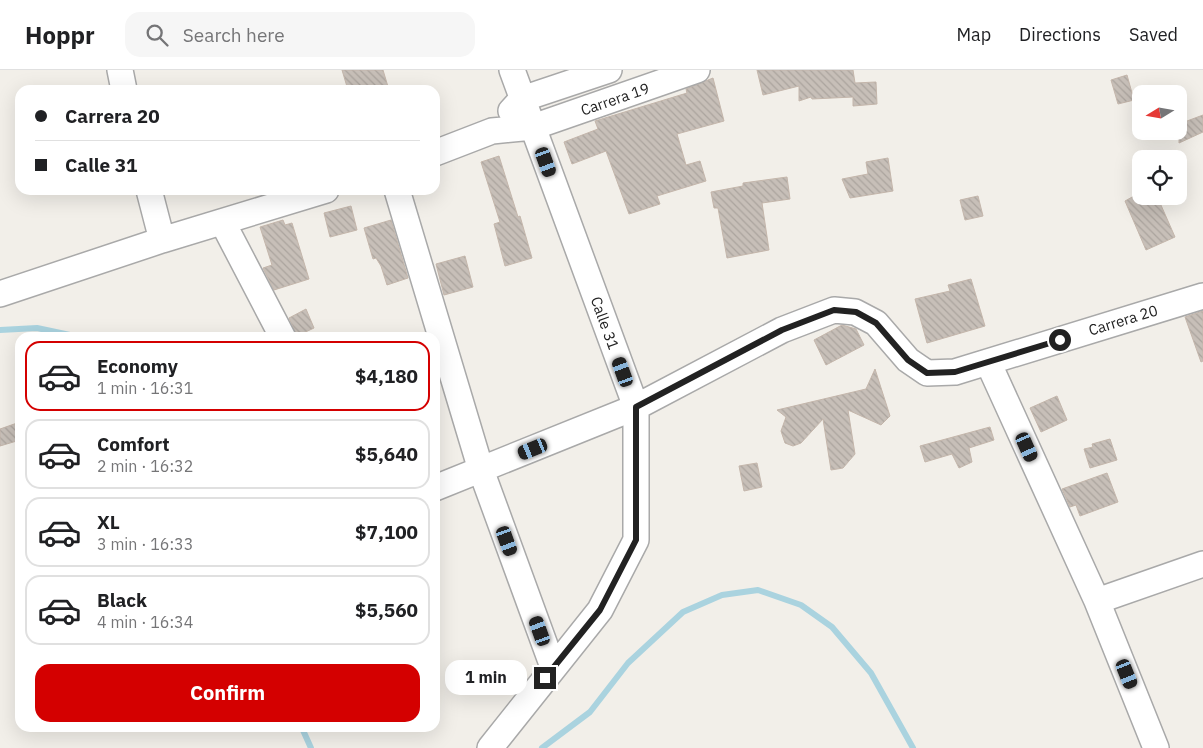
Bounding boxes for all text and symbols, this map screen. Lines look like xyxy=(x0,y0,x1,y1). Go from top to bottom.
search box xyxy=(125,12,475,57)
text: Hoppr xyxy=(25,19,95,51)
icon: search xyxy=(143,21,171,49)
text: Search here xyxy=(183,23,285,47)
text: Map xyxy=(956,23,991,46)
text: Directions xyxy=(1019,23,1101,46)
text: Saved xyxy=(1129,23,1178,46)
street label: Carrera 19 xyxy=(578,78,652,120)
north arrow xyxy=(1132,85,1188,140)
map controls xyxy=(1132,85,1187,205)
text: Carrera 20 xyxy=(65,104,160,128)
car xyxy=(533,145,558,179)
button: locate xyxy=(1132,150,1187,205)
text: Calle 31 xyxy=(65,153,138,177)
street label: Calle 31 xyxy=(587,294,623,352)
street label: Carrera 20 xyxy=(1086,300,1160,340)
route start xyxy=(1049,329,1071,351)
icon: car xyxy=(37,354,82,399)
text: Economy xyxy=(97,354,178,378)
car xyxy=(610,355,635,389)
text: $4,180 xyxy=(355,364,418,388)
text: 1 min · 16:31 xyxy=(97,378,193,398)
car xyxy=(1014,430,1039,464)
icon: car xyxy=(37,432,82,477)
text: Comfort xyxy=(97,432,170,456)
car xyxy=(516,436,549,462)
text: $5,640 xyxy=(355,442,418,466)
text: 2 min · 16:32 xyxy=(97,456,193,476)
icon: car xyxy=(37,510,82,555)
text: XL xyxy=(97,510,120,534)
text: $7,100 xyxy=(355,520,418,544)
car xyxy=(494,524,519,558)
text: 3 min · 16:33 xyxy=(97,534,193,554)
icon: car xyxy=(37,588,82,633)
text: Black xyxy=(97,588,147,612)
text: $5,560 xyxy=(355,598,418,622)
text: 4 min · 16:34 xyxy=(97,612,193,632)
car xyxy=(527,614,552,648)
car xyxy=(1114,657,1139,691)
callout: 1 min xyxy=(445,660,528,696)
button: Confirm xyxy=(35,664,420,722)
text: 1 min xyxy=(465,667,507,687)
route end xyxy=(534,667,556,689)

